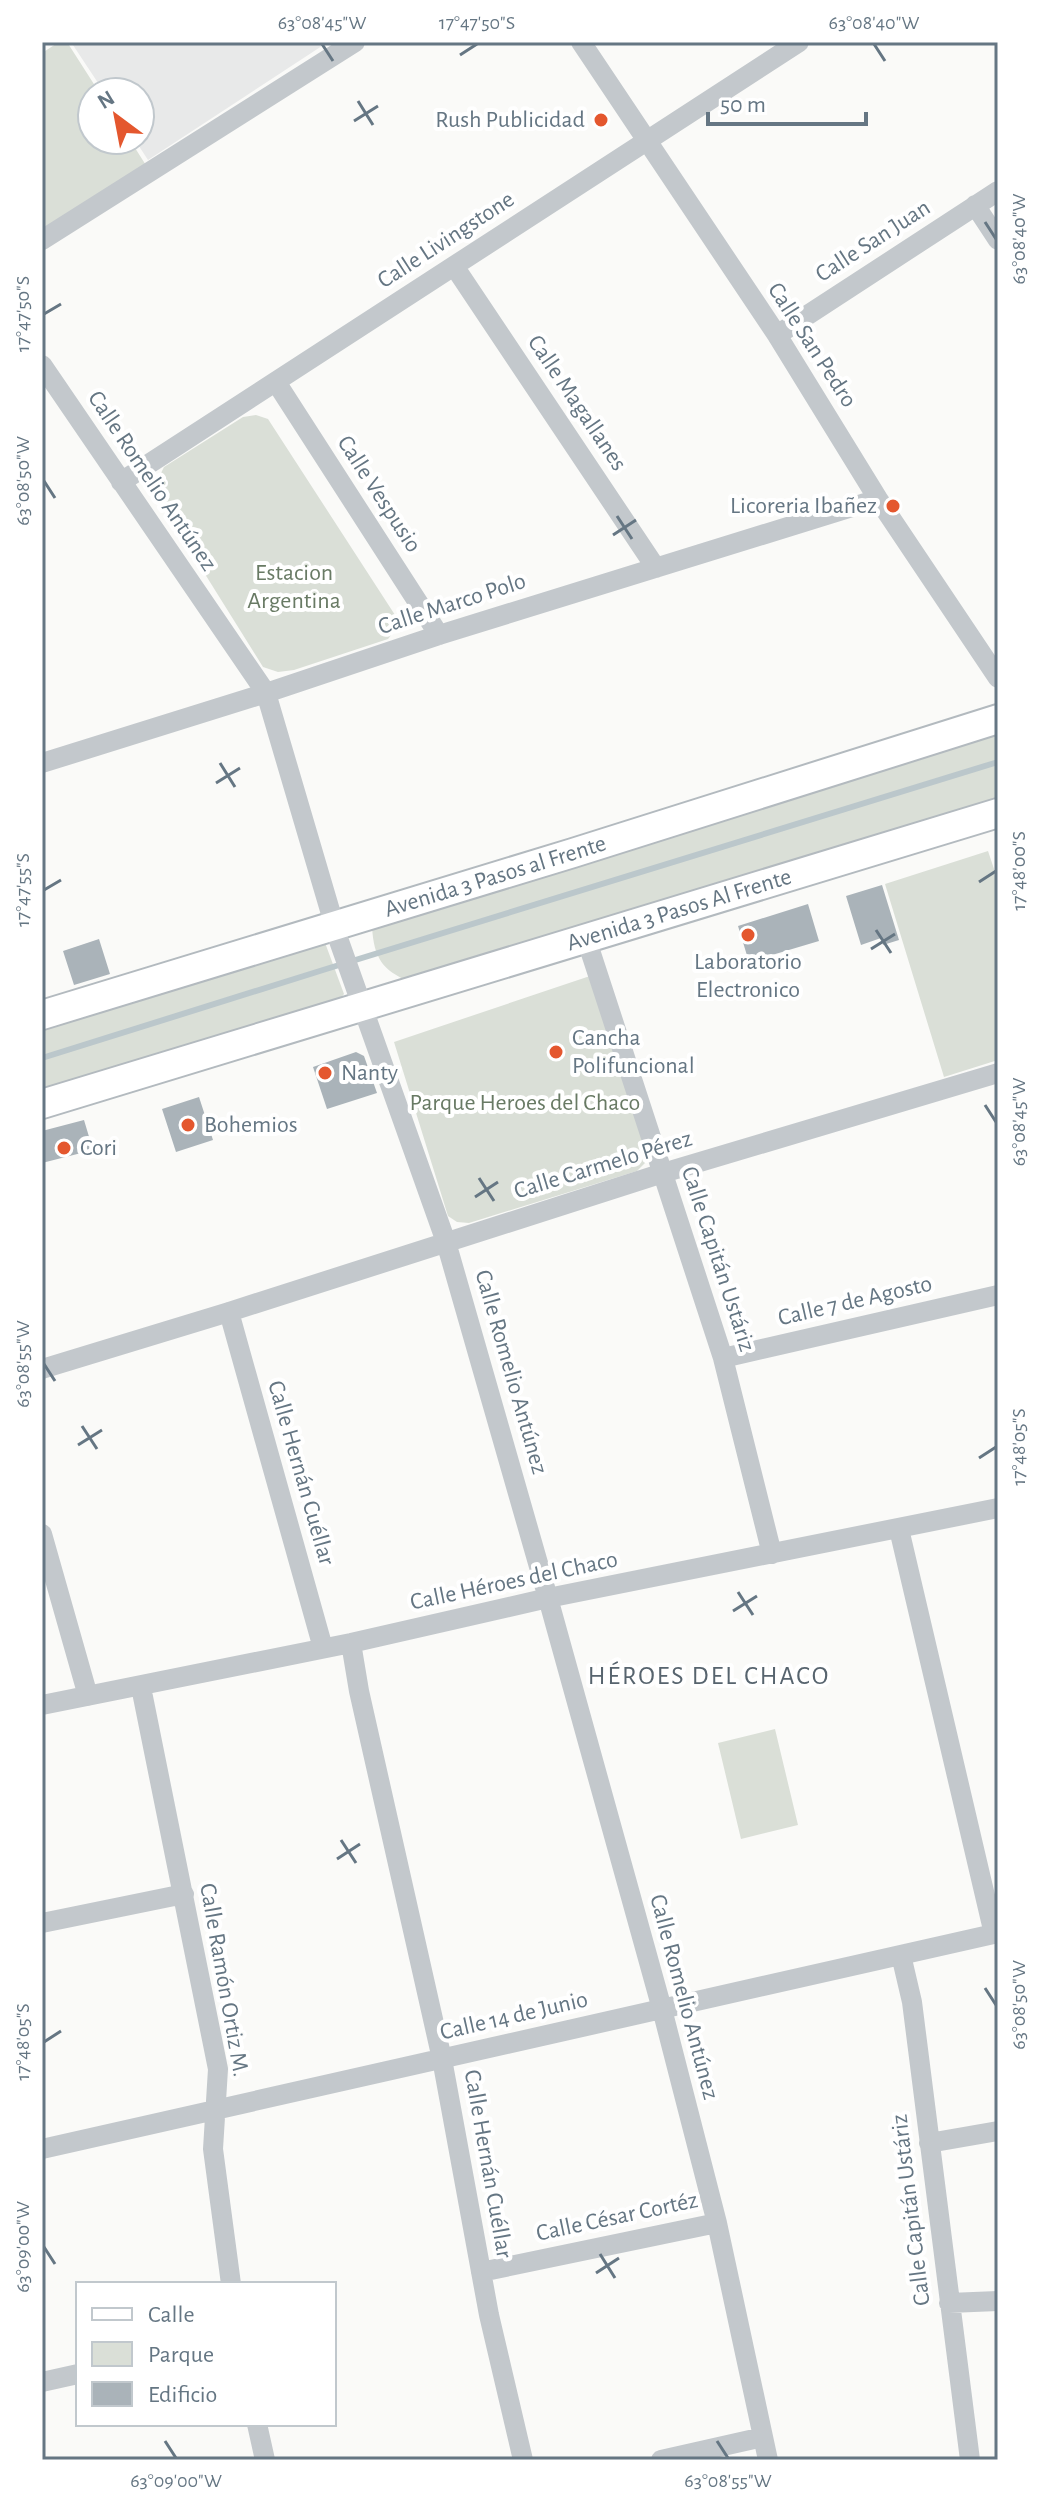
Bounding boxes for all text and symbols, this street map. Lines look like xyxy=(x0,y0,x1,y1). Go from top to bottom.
text: 63°08'45"W xyxy=(278,13,366,33)
text: 17°47'50"S xyxy=(439,13,515,33)
text: 63°08'40"W xyxy=(829,13,920,33)
north arrow xyxy=(76,76,156,156)
scale bar xyxy=(708,76,866,126)
text: N xyxy=(94,87,118,113)
text: 50 m xyxy=(720,93,766,117)
place label: Rush Publicidad xyxy=(435,108,585,132)
marker: Rush Publicidad xyxy=(592,111,610,129)
street label: Calle Livingstone xyxy=(373,187,519,293)
text: 63°08'40"W xyxy=(1009,193,1029,284)
street label: Calle San Juan xyxy=(811,195,935,287)
text: 17°47'50"S xyxy=(13,276,33,352)
street label: Calle San Pedro xyxy=(763,279,861,411)
street label: Calle Magallanes xyxy=(523,331,631,475)
street label: Calle Romelio Antúnez xyxy=(83,387,221,575)
street label: Calle Vespusio xyxy=(332,431,426,557)
text: 63°08'50"W xyxy=(13,436,33,526)
place label: Licoreria Ibañez xyxy=(730,494,877,518)
marker: Licoreria Ibañez xyxy=(884,497,902,515)
park label: Estacion Argentina xyxy=(247,561,341,613)
street label: Calle Marco Polo xyxy=(375,569,529,639)
street label: Avenida 3 Pasos al Frente xyxy=(382,831,609,922)
text: 17°48'00"S xyxy=(1009,831,1029,911)
text: 17°47'55"S xyxy=(13,853,33,927)
street label: Avenida 3 Pasos Al Frente xyxy=(564,865,794,956)
marker: Laboratorio Electronico xyxy=(739,926,757,944)
place label: Laboratorio Electronico xyxy=(694,950,802,1002)
place label: Cancha Polifuncional xyxy=(572,1026,695,1078)
marker: Cancha Polifuncional xyxy=(547,1043,565,1061)
place label: Nanty xyxy=(341,1061,398,1085)
marker: Nanty xyxy=(316,1064,334,1082)
text: 63°08'45"W xyxy=(1009,1078,1029,1166)
park label: Parque Heroes del Chaco xyxy=(410,1091,640,1115)
place label: Bohemios xyxy=(204,1113,298,1137)
marker: Bohemios xyxy=(179,1116,197,1134)
street label: Calle Carmelo Pérez xyxy=(511,1126,695,1203)
place label: Cori xyxy=(80,1136,117,1160)
marker: Cori xyxy=(55,1139,73,1157)
street label: Calle Capitán Ustáriz xyxy=(677,1164,759,1354)
street label: Calle Romelio Antúnez xyxy=(470,1267,552,1477)
street label: Calle 7 de Agosto xyxy=(776,1272,934,1330)
text: 63°08'55"W xyxy=(13,1320,33,1408)
street label: Calle Hernán Cuéllar xyxy=(263,1378,339,1568)
text: 17°48'05"S xyxy=(1009,1408,1029,1486)
street label: Calle Héroes del Chaco xyxy=(408,1547,620,1615)
district label: HÉROES DEL CHACO xyxy=(588,1661,830,1689)
street label: Calle Ramón Ortiz M. xyxy=(195,1881,253,2079)
street label: Calle Romelio Antúnez xyxy=(645,1892,723,2102)
text: 63°08'50"W xyxy=(1009,1960,1029,2050)
street label: Calle 14 de Junio xyxy=(438,1987,590,2045)
text: 17°48'05"S xyxy=(13,2003,33,2081)
street label: Calle Hernán Cuéllar xyxy=(460,2068,516,2260)
street label: Calle Capitán Ustáriz xyxy=(887,2113,935,2307)
street label: Calle César Cortéz xyxy=(534,2188,700,2246)
text: 63°09'00"W xyxy=(13,2201,33,2293)
legend xyxy=(76,2282,336,2426)
text: Calle xyxy=(148,2303,195,2327)
text: Parque xyxy=(148,2343,214,2367)
text: Edificio xyxy=(148,2383,217,2407)
text: 63°09'00"W xyxy=(130,2471,222,2491)
text: 63°08'55"W xyxy=(684,2471,772,2491)

